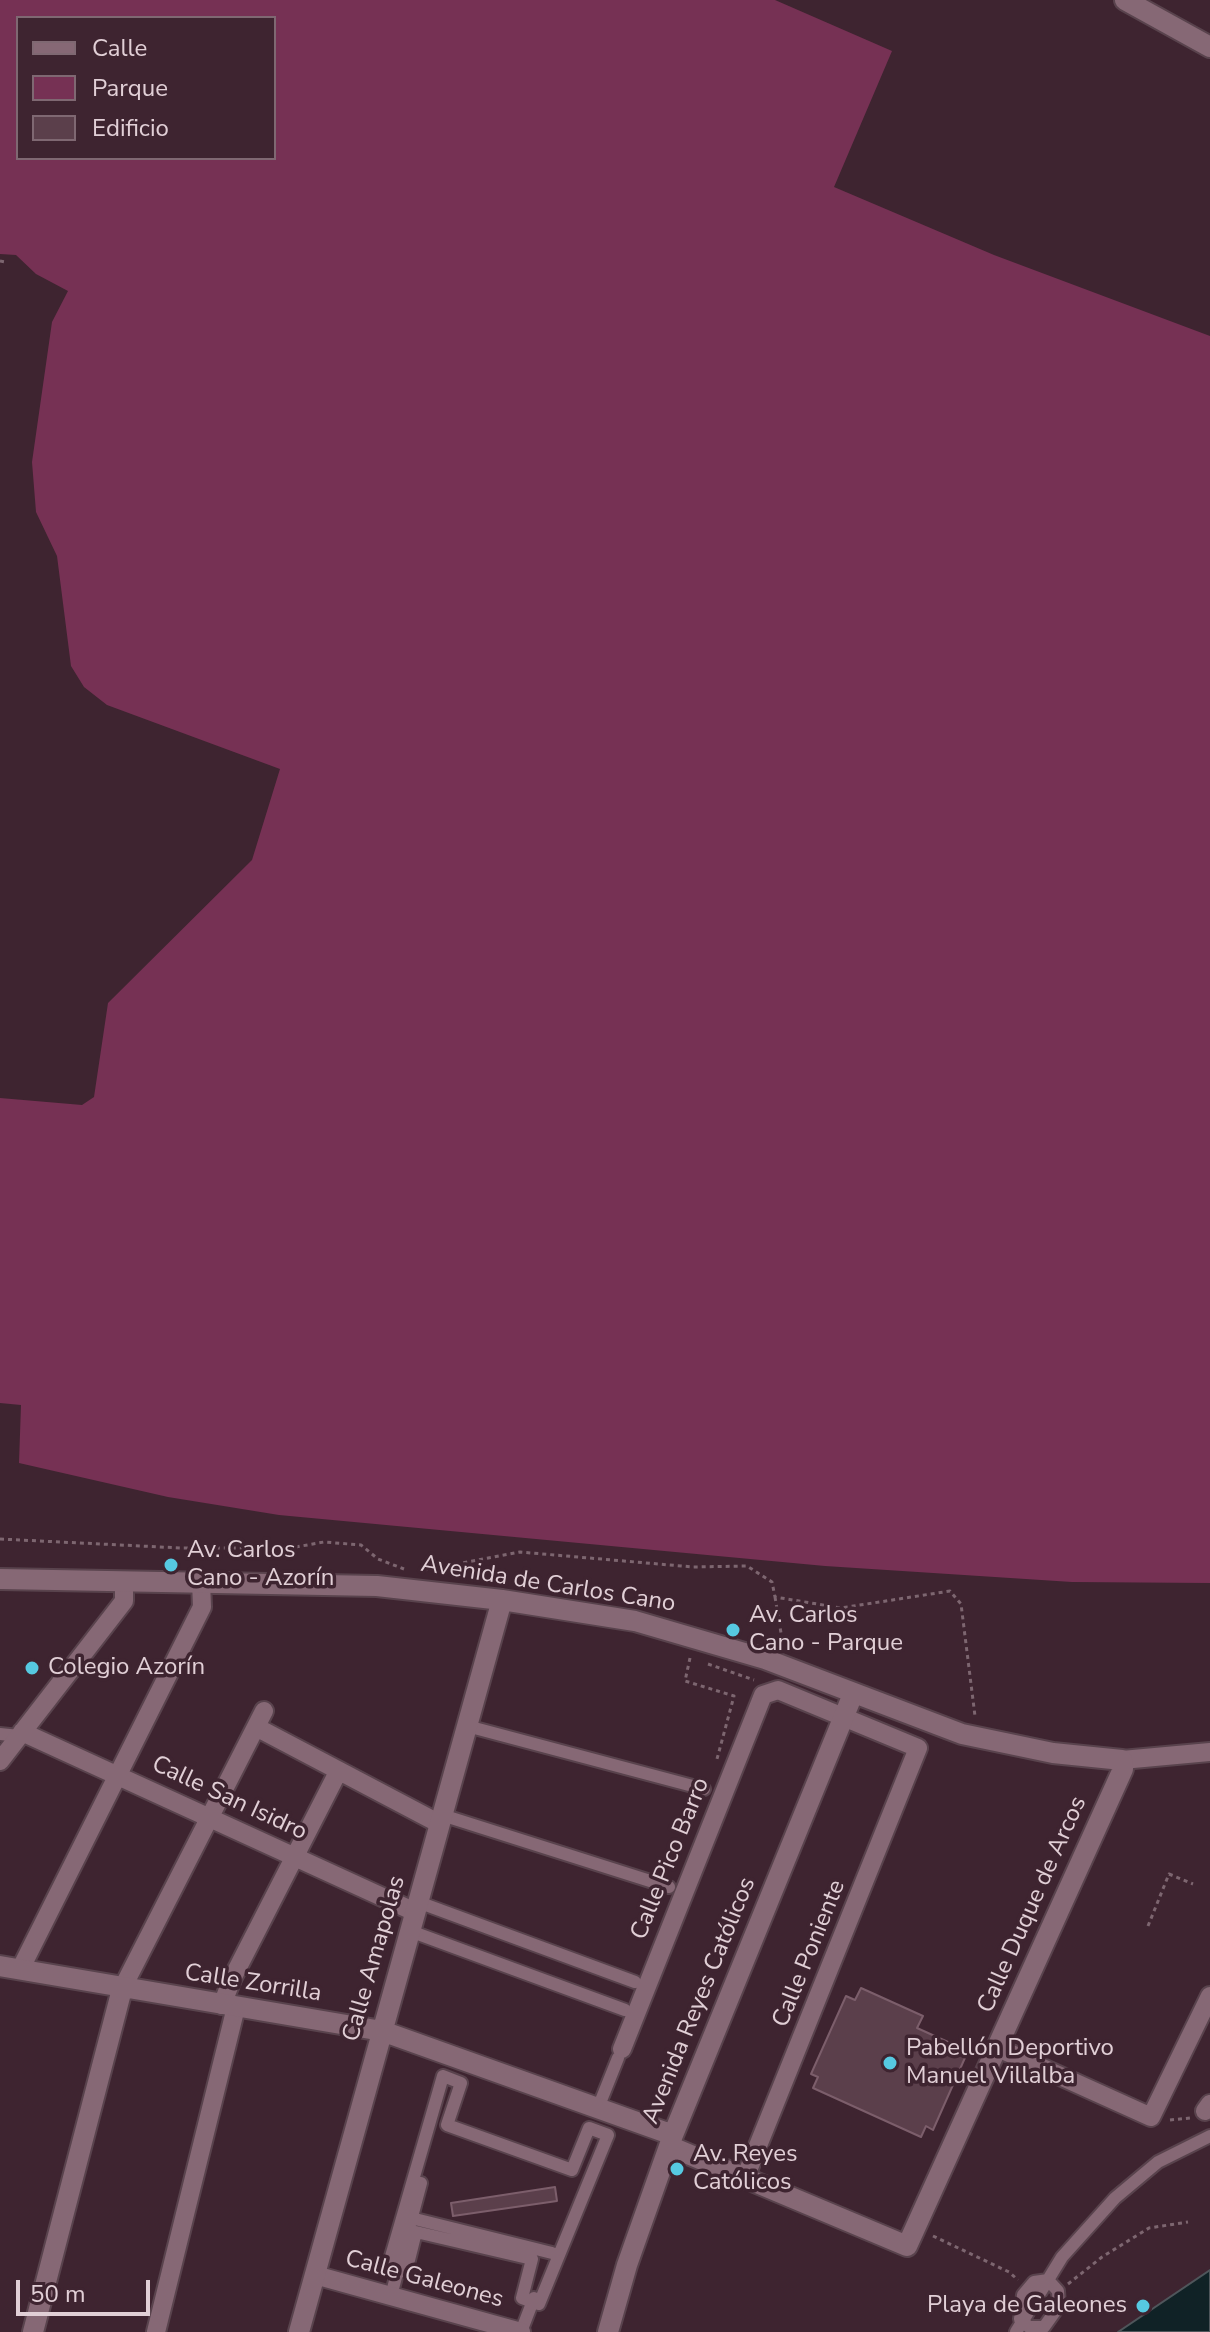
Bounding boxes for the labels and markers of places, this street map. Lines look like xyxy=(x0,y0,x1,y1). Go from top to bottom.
place label: Av. Carlos Cano - Azorín xyxy=(187,1537,334,1593)
marker: Av. Carlos Cano - Azorín xyxy=(162,1556,180,1574)
place label: Av. Carlos Cano - Parque xyxy=(749,1602,903,1658)
marker: Av. Carlos Cano - Parque xyxy=(724,1621,742,1639)
place label: Colegio Azorín xyxy=(48,1654,205,1682)
marker: Colegio Azorín xyxy=(23,1659,41,1677)
place label: Pabellón Deportivo Manuel Villalba xyxy=(906,2035,1114,2091)
marker: Pabellón Deportivo Manuel Villalba xyxy=(881,2054,899,2072)
place label: Av. Reyes Católicos xyxy=(693,2141,798,2197)
marker: Av. Reyes Católicos xyxy=(668,2160,686,2178)
place label: Playa de Galeones xyxy=(927,2292,1127,2320)
marker: Playa de Galeones xyxy=(1134,2297,1152,2315)

